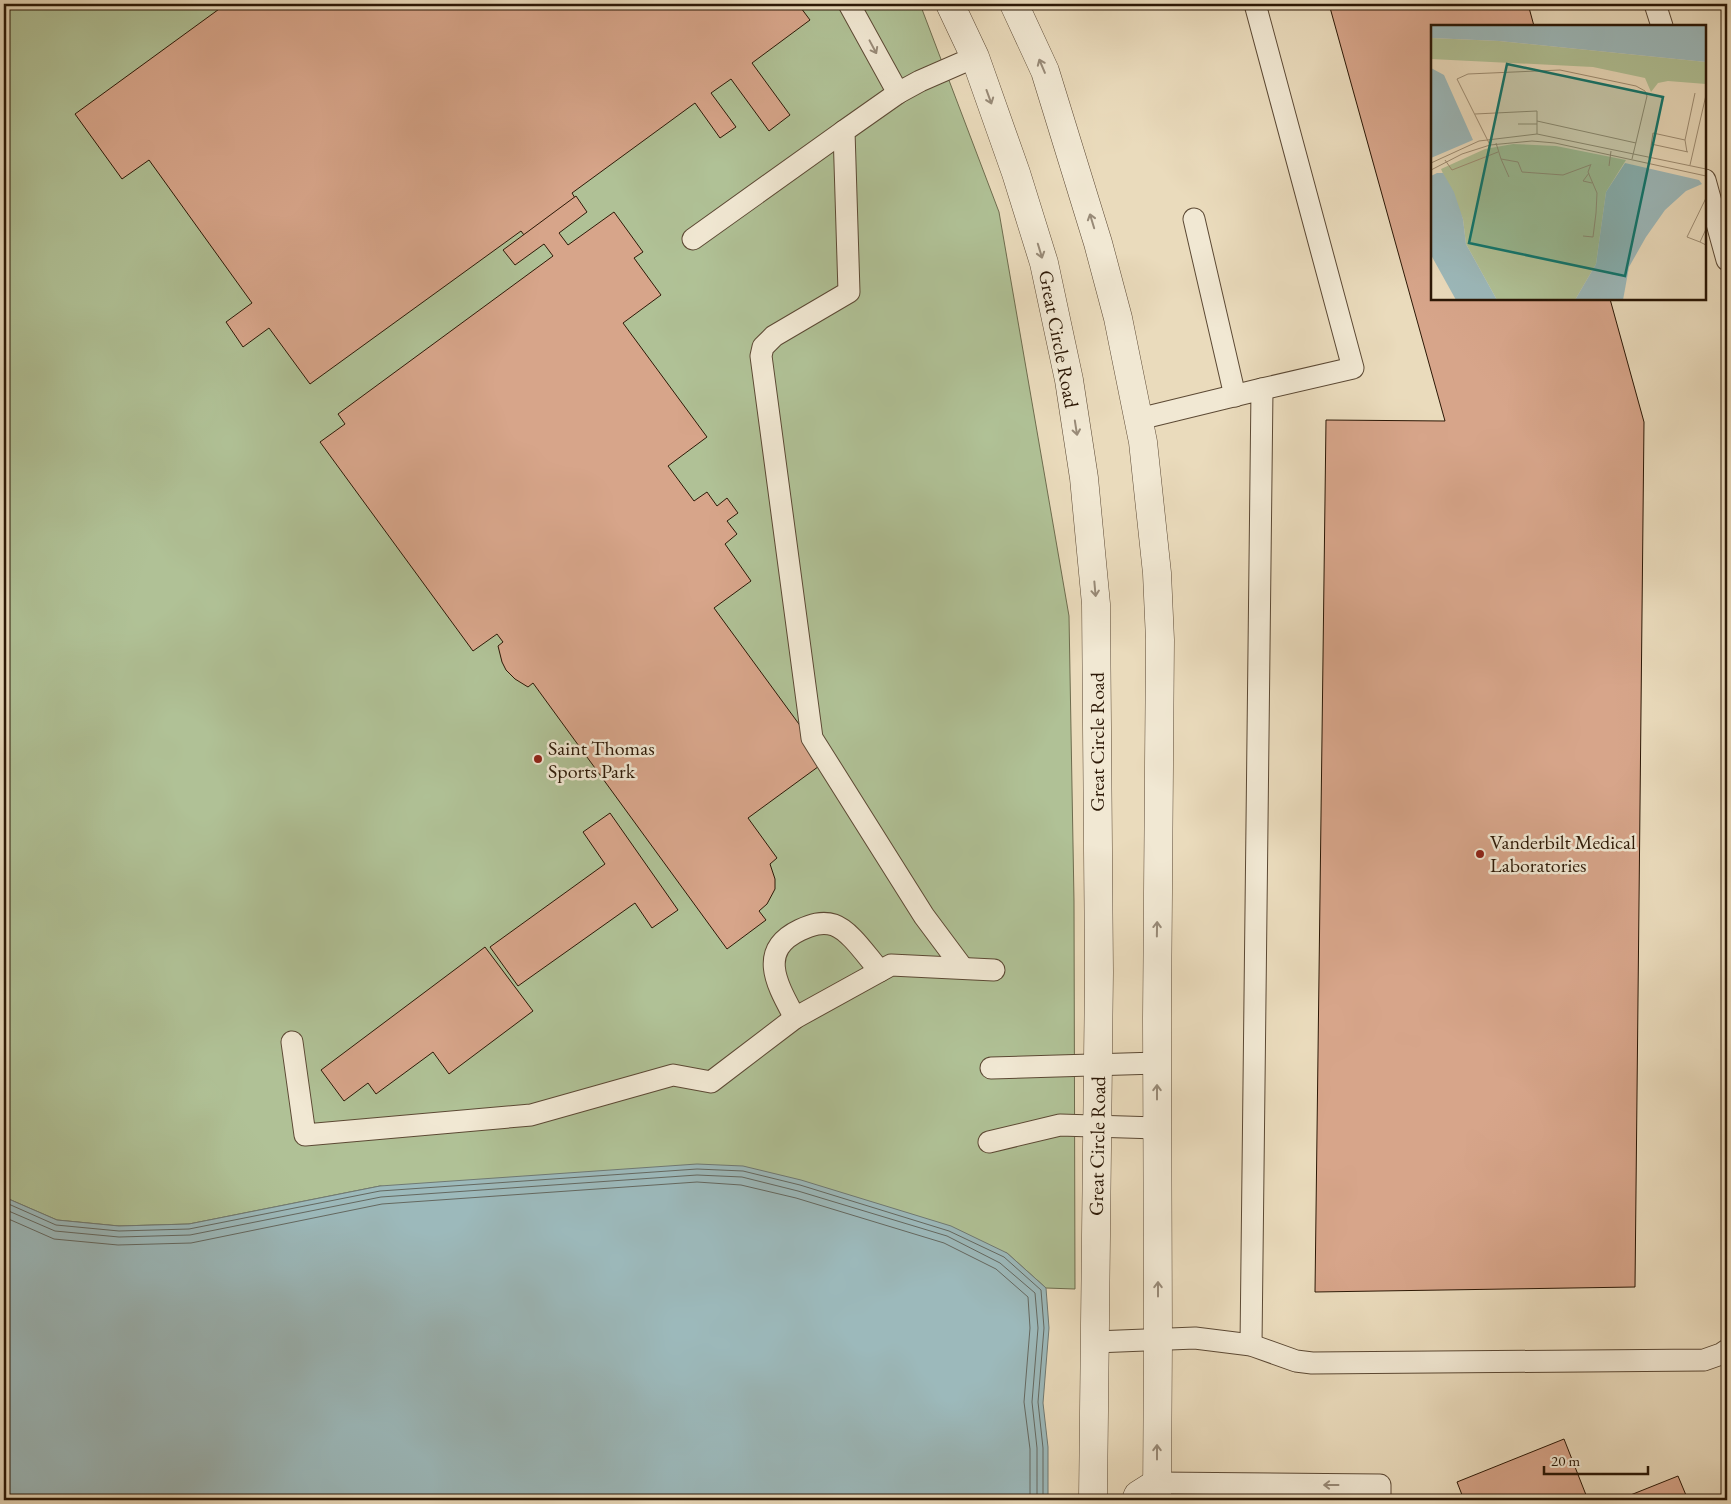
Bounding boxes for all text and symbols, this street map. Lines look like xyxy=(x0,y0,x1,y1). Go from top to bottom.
inset map xyxy=(1431,25,1706,300)
one-way arrow xyxy=(868,39,878,53)
one-way arrow xyxy=(1037,59,1047,74)
one-way arrow xyxy=(985,89,994,104)
one-way arrow xyxy=(1086,213,1096,229)
one-way arrow xyxy=(1036,243,1046,259)
street label: Great Circle Road xyxy=(1033,268,1085,411)
one-way arrow xyxy=(1072,419,1082,435)
one-way arrow xyxy=(1090,581,1100,597)
street label: Great Circle Road xyxy=(1084,671,1110,812)
place label: Saint Thomas Sports Park xyxy=(548,735,655,784)
marker: Saint Thomas Sports Park xyxy=(532,753,544,765)
place label: Vanderbilt Medical Laboratories xyxy=(1490,829,1636,878)
marker: Vanderbilt Medical Laboratories xyxy=(1474,848,1486,860)
one-way arrow xyxy=(1153,921,1162,937)
street label: Great Circle Road xyxy=(1083,1075,1111,1216)
one-way arrow xyxy=(1152,1084,1162,1100)
one-way arrow xyxy=(1153,1281,1163,1298)
one-way arrow xyxy=(1152,1444,1162,1460)
scale bar xyxy=(1544,1444,1647,1476)
text: 20 m xyxy=(1551,1451,1580,1470)
one-way arrow xyxy=(1323,1480,1340,1490)

